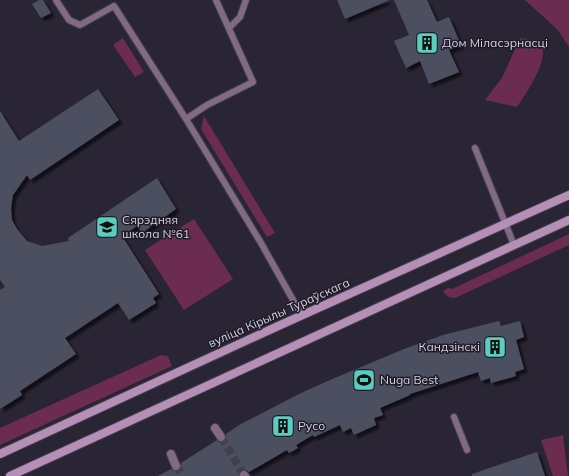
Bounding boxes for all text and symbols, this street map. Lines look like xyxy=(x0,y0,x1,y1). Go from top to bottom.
building icon: Дом Міласэрнасці xyxy=(414,30,440,56)
place label: Дом Міласэрнасці xyxy=(442,35,548,50)
place label: Сярэдняя школа №61 xyxy=(122,212,190,241)
school or university icon: Сярэдняя школа №61 xyxy=(94,214,120,240)
street label: вуліца Кірылы Тураўскага xyxy=(206,275,352,351)
building icon: Кандзінскі xyxy=(482,334,508,360)
place label: Кандзінскі xyxy=(419,339,480,354)
sports icon: Nuga Best xyxy=(351,367,377,393)
place label: Nuga Best xyxy=(380,372,438,387)
building icon: Русо xyxy=(270,413,296,439)
place label: Русо xyxy=(298,418,325,433)

